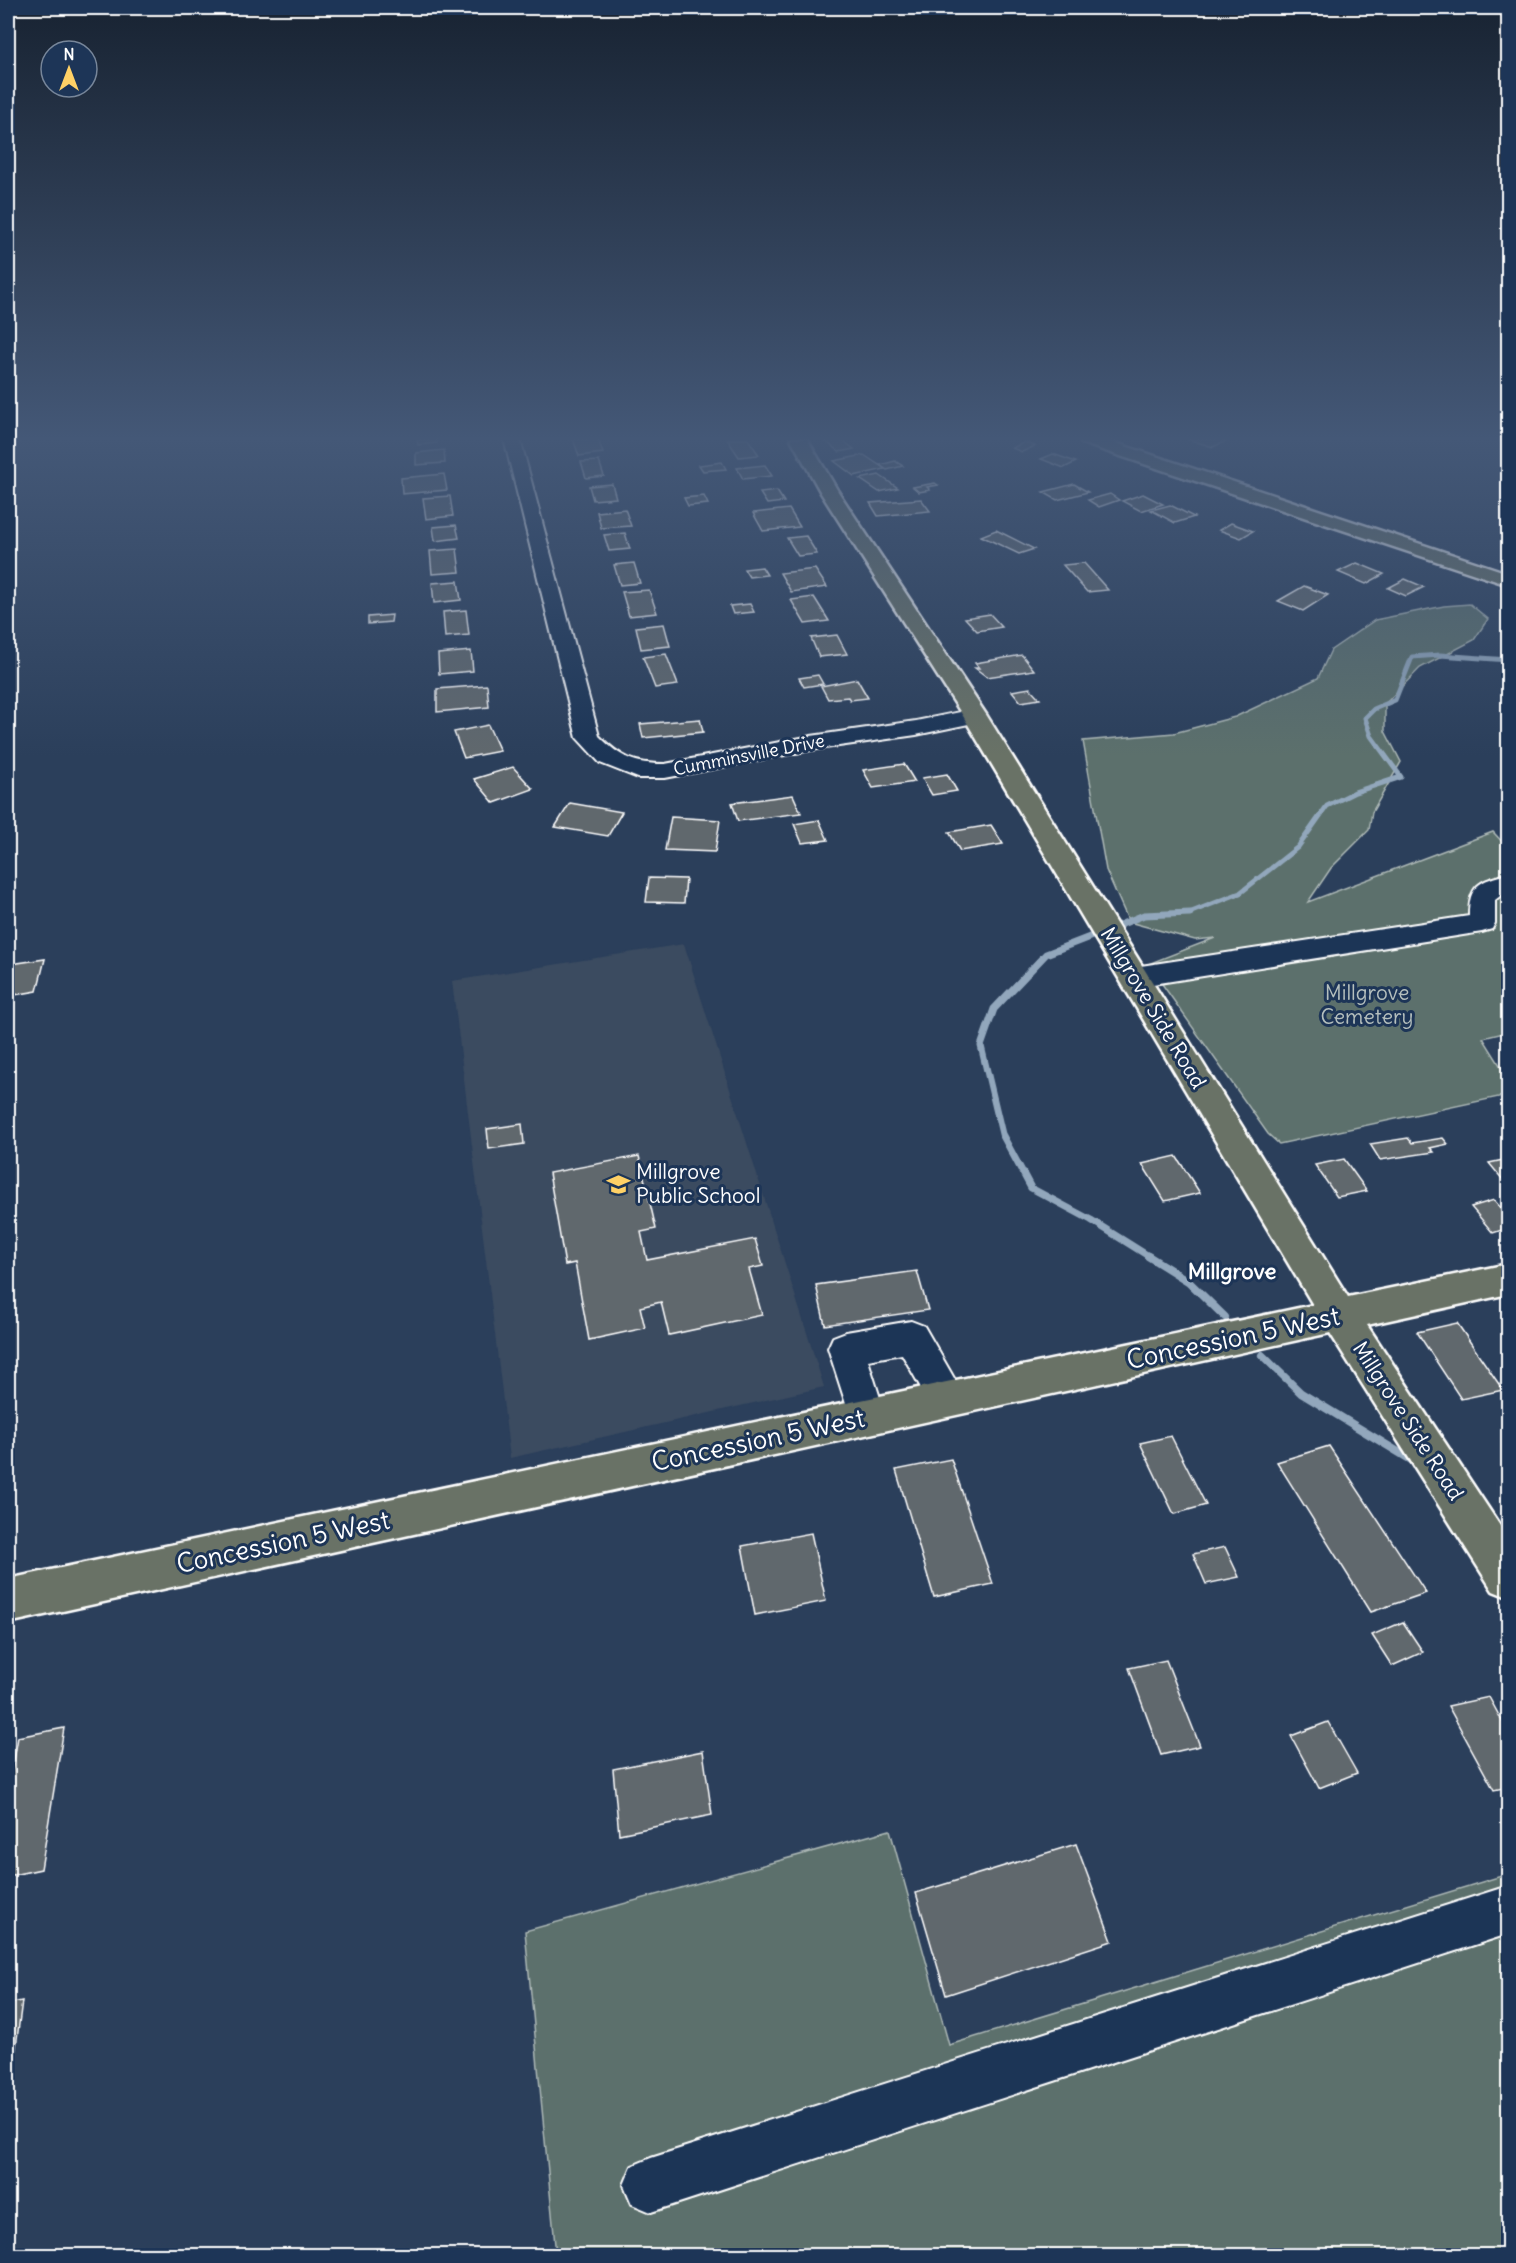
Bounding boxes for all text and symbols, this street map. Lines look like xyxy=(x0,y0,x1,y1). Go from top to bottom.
north arrow xyxy=(39,39,99,99)
text: N xyxy=(63,44,75,64)
street label: Cumminsville Drive xyxy=(671,729,827,780)
street label: Millgrove Side Road xyxy=(1095,922,1212,1093)
park label: Millgrove Cemetery xyxy=(1321,979,1414,1030)
place label: Millgrove Public School xyxy=(636,1158,760,1209)
school or university icon: Millgrove Public School xyxy=(605,1171,631,1197)
district label: Millgrove xyxy=(1188,1257,1276,1285)
street label: Concession 5 West xyxy=(1123,1299,1343,1376)
street label: Millgrove Side Road xyxy=(1347,1336,1470,1505)
street label: Concession 5 West xyxy=(648,1401,868,1478)
street label: Concession 5 West xyxy=(173,1503,393,1580)

